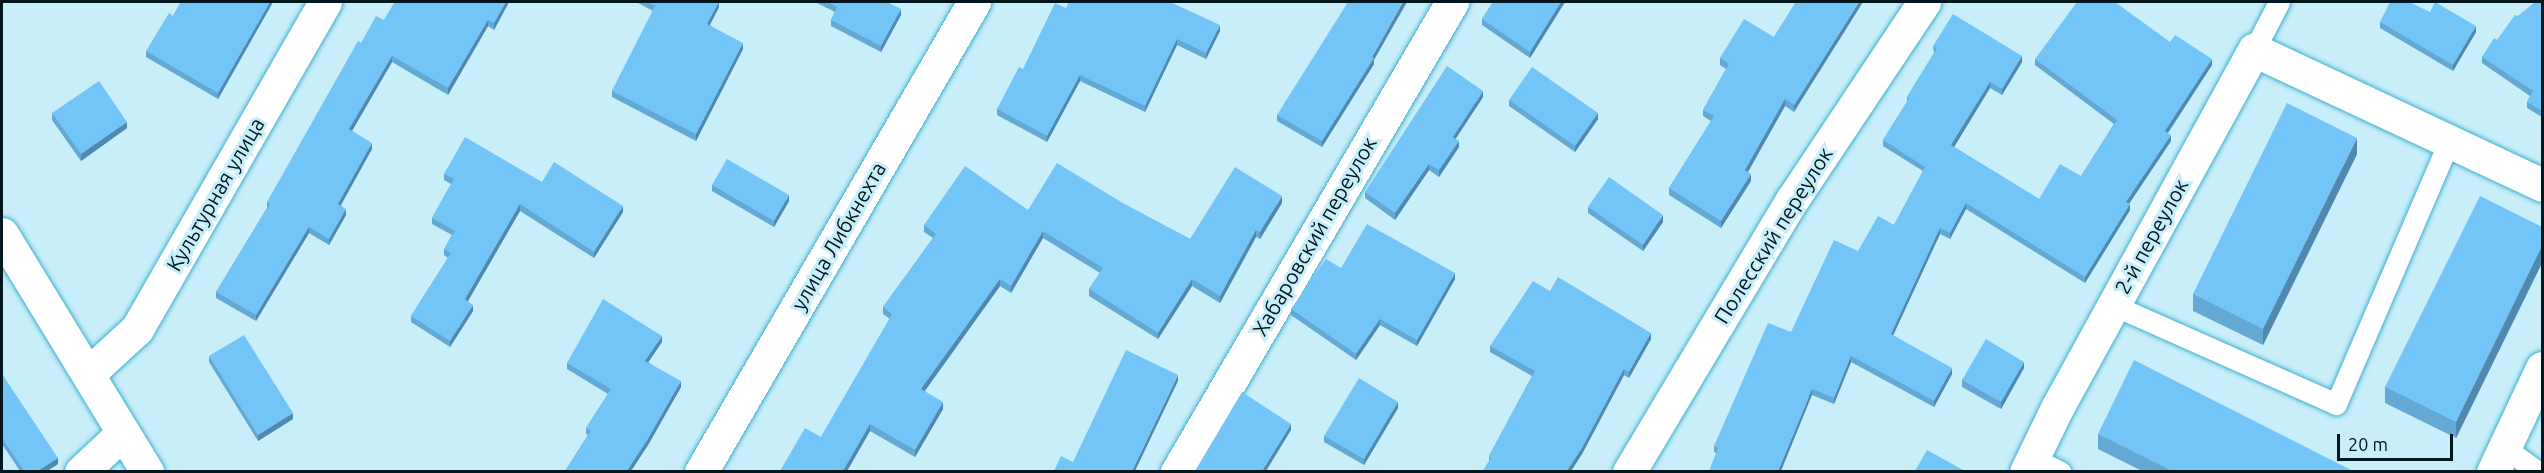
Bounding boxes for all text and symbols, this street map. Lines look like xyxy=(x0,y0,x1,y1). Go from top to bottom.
street label: Культурная улица xyxy=(161,113,269,275)
street label: Хабаровский переулок xyxy=(1247,132,1381,340)
street label: Полесский переулок xyxy=(1708,142,1838,328)
street label: улица Либкнехта xyxy=(785,157,891,315)
street label: 2-й переулок xyxy=(2109,174,2193,298)
scale bar xyxy=(2340,422,2456,460)
text: 20 m xyxy=(2348,434,2388,454)

